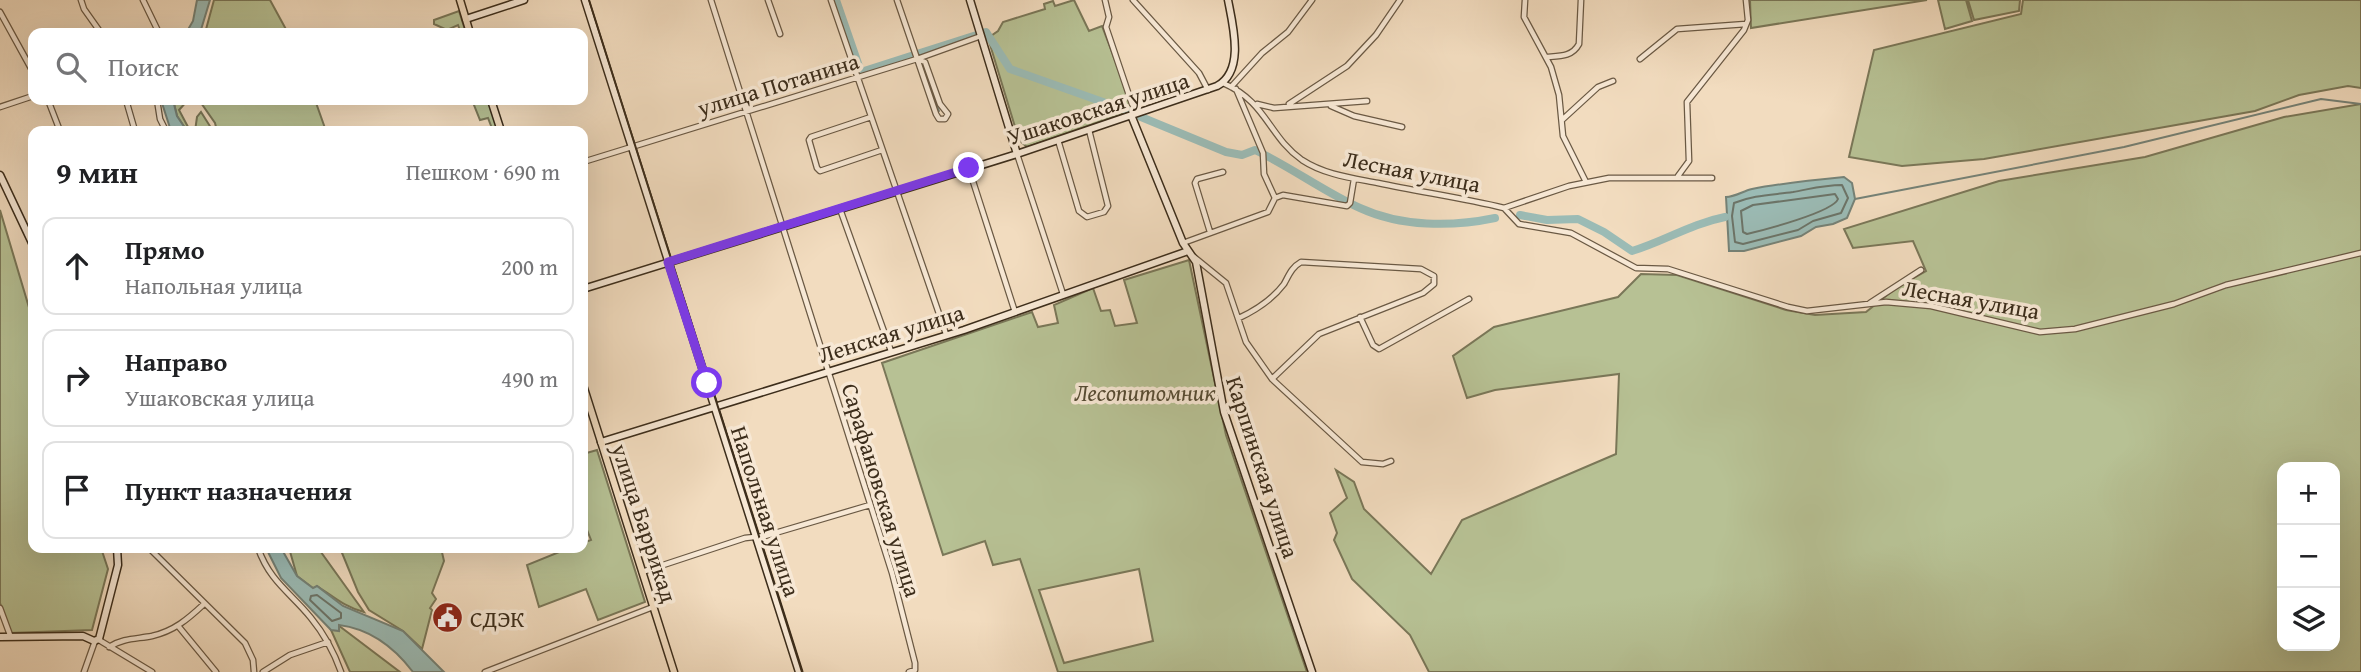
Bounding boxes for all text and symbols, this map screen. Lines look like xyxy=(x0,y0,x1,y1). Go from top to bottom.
search box xyxy=(28,28,588,105)
street label: улица Потанина xyxy=(692,44,863,124)
text: Поиск xyxy=(108,47,179,86)
icon: search xyxy=(52,48,90,86)
street label: Ушаковская улица xyxy=(1003,63,1193,153)
street label: Лесная улица xyxy=(1341,142,1483,200)
text: 9 мин xyxy=(56,150,138,194)
route end xyxy=(953,152,984,183)
text: Пешком · 690 m xyxy=(406,155,560,188)
text: Прямо xyxy=(125,230,205,269)
icon: ahead xyxy=(58,247,96,285)
text: 200 m xyxy=(501,250,558,283)
text: Напольная улица xyxy=(125,269,303,302)
street label: Лесная улица xyxy=(1900,271,2042,327)
street label: Ленская улица xyxy=(814,295,968,371)
text: Направо xyxy=(125,342,227,381)
icon: right xyxy=(58,359,96,397)
text: 490 m xyxy=(501,362,558,395)
route start xyxy=(691,367,722,398)
street label: Карпинская улица xyxy=(1218,372,1308,562)
park label: Лесопитомник xyxy=(1074,376,1216,409)
street label: Сарафановская улица xyxy=(834,379,930,601)
text: Ушаковская улица xyxy=(125,381,314,414)
street label: Напольная улица xyxy=(723,421,809,601)
street label: улица Баррикад xyxy=(603,438,686,607)
map controls xyxy=(2277,462,2340,651)
button: + xyxy=(2277,462,2340,525)
icon: arrive xyxy=(58,471,96,509)
text: Пункт назначения xyxy=(125,471,352,510)
button: − xyxy=(2277,525,2340,588)
button: layers xyxy=(2277,588,2340,651)
public building icon: СДЭК xyxy=(430,601,464,635)
place label: СДЭК xyxy=(470,602,524,635)

